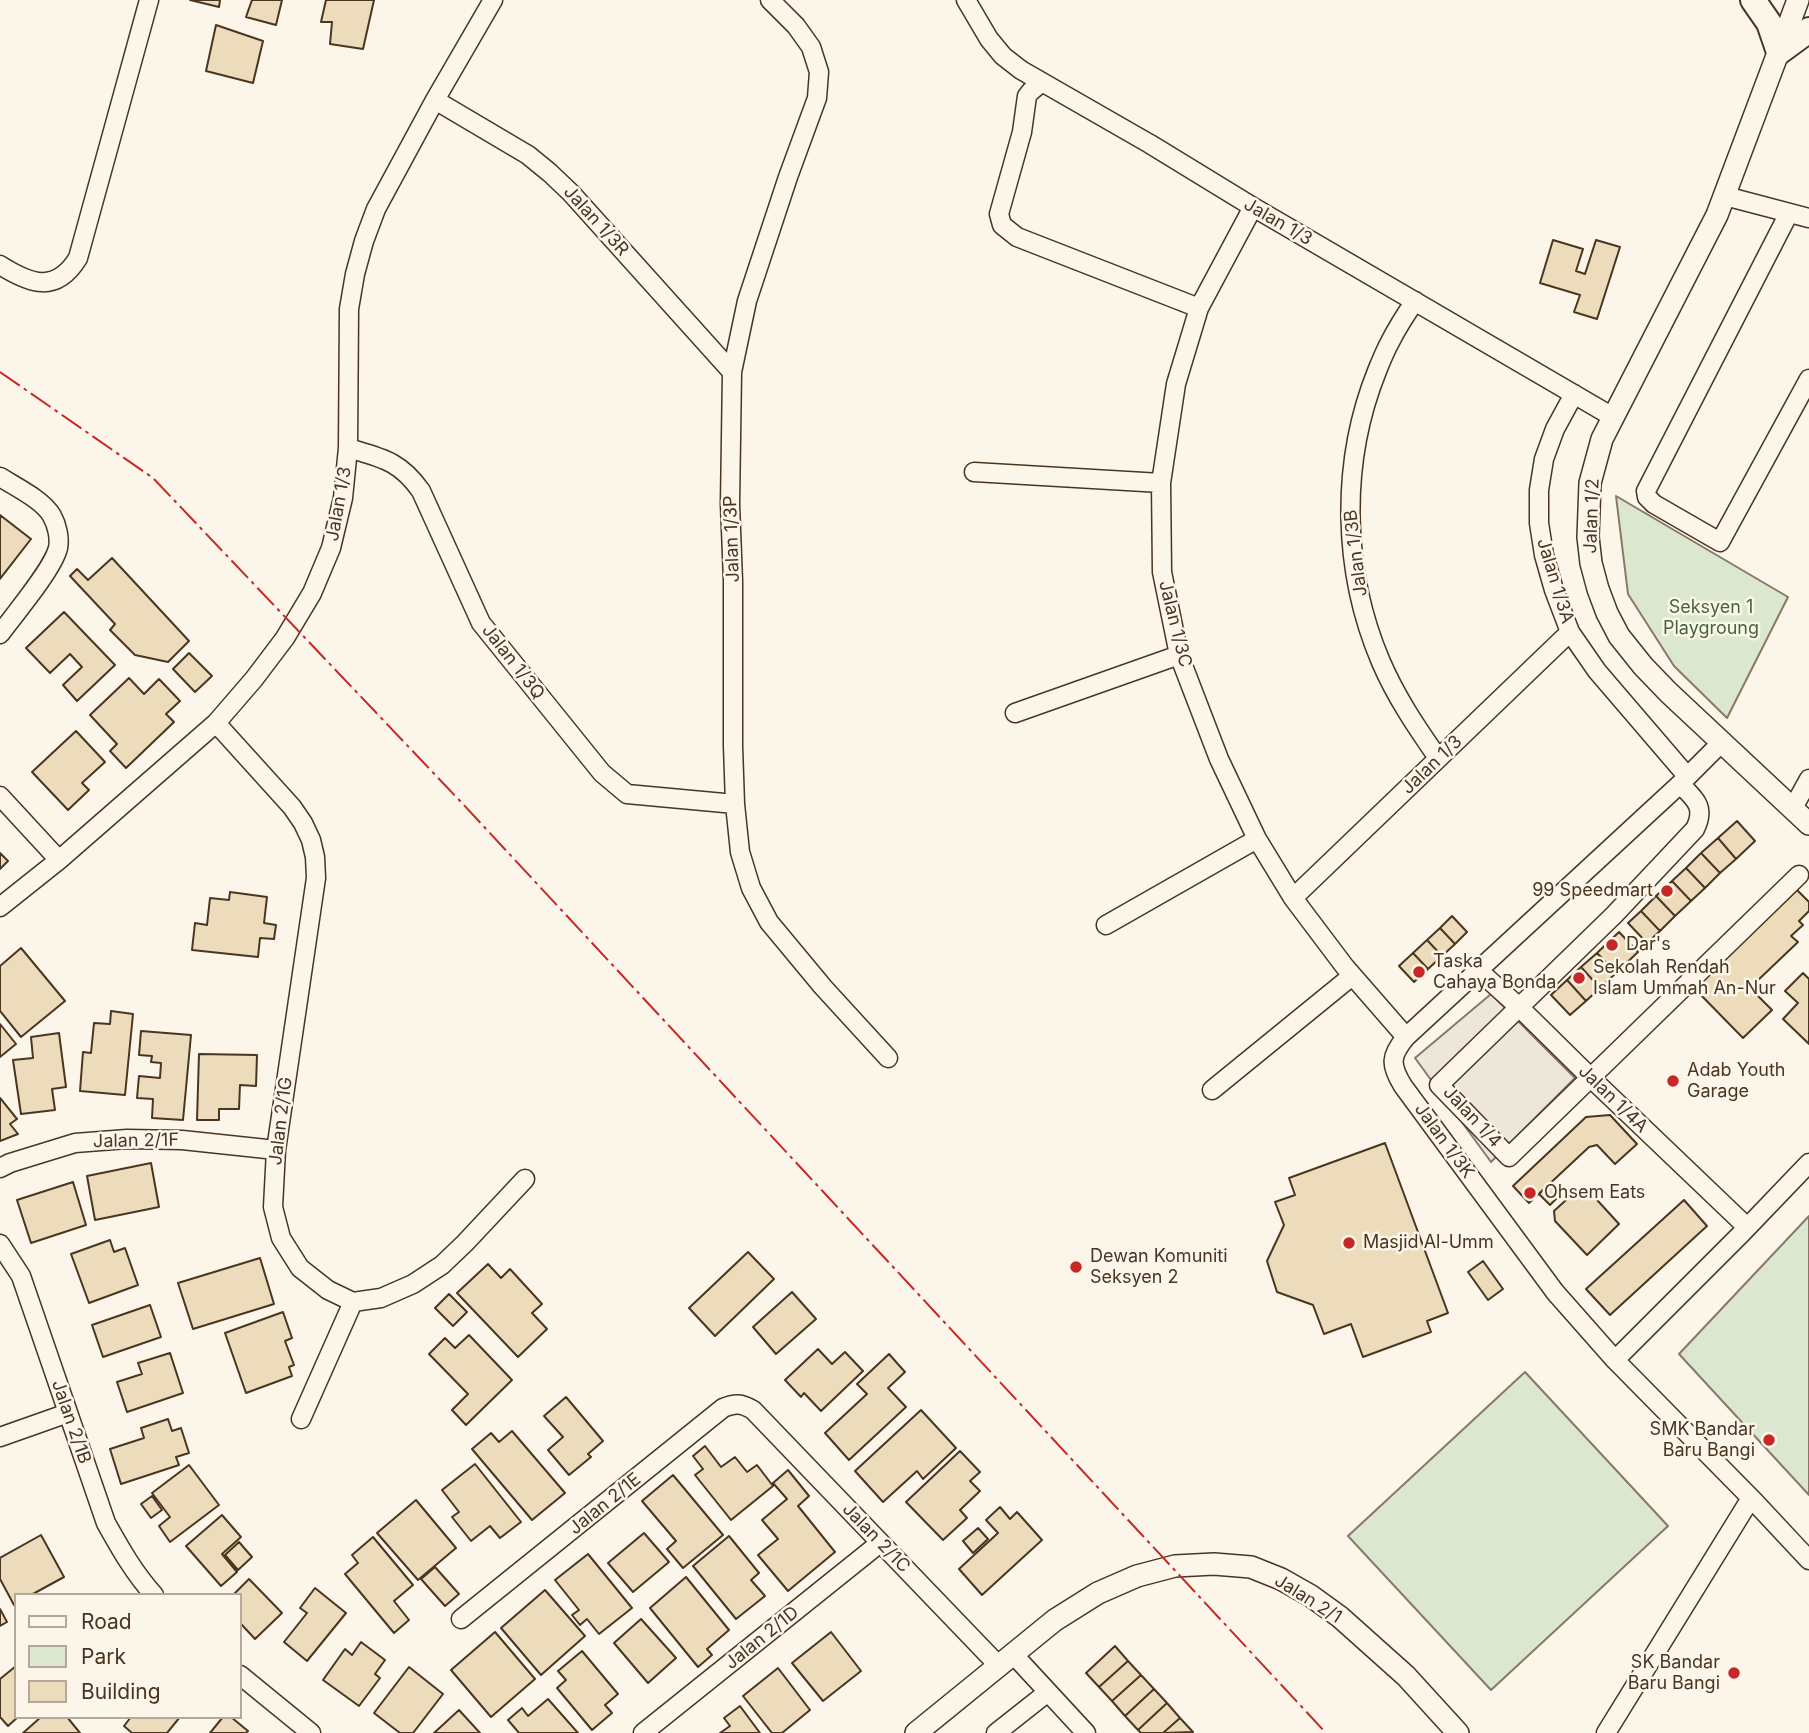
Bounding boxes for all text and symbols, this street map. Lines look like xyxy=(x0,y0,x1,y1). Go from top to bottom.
street label: Jalan 1/3R xyxy=(559,181,633,261)
street label: Jalan 1/3 xyxy=(1240,194,1316,250)
street label: Jalan 1/3 xyxy=(322,465,356,543)
street label: Jalan 1/2 xyxy=(1580,478,1604,554)
street label: Jalan 1/3P xyxy=(720,495,744,583)
street label: Jalan 1/3B xyxy=(1340,508,1372,598)
street label: Jalan 1/3A xyxy=(1532,536,1578,626)
street label: Jalan 1/3C xyxy=(1154,578,1196,670)
park label: Seksyen 1 Playgroung xyxy=(1663,597,1759,640)
street label: Jalan 1/3Q xyxy=(477,620,549,704)
street label: Jalan 1/3 xyxy=(1397,731,1467,799)
place label: 99 Speedmart xyxy=(1532,880,1653,902)
marker: 99 Speedmart xyxy=(1659,883,1675,899)
place label: Dar's xyxy=(1626,934,1671,956)
marker: Dar's xyxy=(1604,937,1620,953)
place label: Taska Cahaya Bonda xyxy=(1433,951,1556,993)
place label: Sekolah Rendah Islam Ummah An-Nur xyxy=(1593,957,1776,1000)
marker: Taska Cahaya Bonda xyxy=(1411,964,1427,980)
marker: Sekolah Rendah Islam Ummah An-Nur xyxy=(1571,970,1587,986)
place label: Adab Youth Garage xyxy=(1687,1060,1785,1102)
street label: Jalan 1/4A xyxy=(1574,1061,1652,1137)
marker: Adab Youth Garage xyxy=(1665,1073,1681,1089)
street label: Jalan 2/1G xyxy=(265,1076,297,1166)
street label: Jalan 1/4 xyxy=(1438,1082,1506,1152)
street label: Jalan 1/3K xyxy=(1410,1099,1478,1183)
street label: Jalan 2/1F xyxy=(93,1129,179,1153)
place label: Ohsem Eats xyxy=(1544,1182,1645,1204)
marker: Ohsem Eats xyxy=(1522,1185,1538,1201)
place label: Masjid Al-Umm xyxy=(1363,1232,1494,1254)
marker: Masjid Al-Umm xyxy=(1341,1235,1357,1251)
place label: Dewan Komuniti Seksyen 2 xyxy=(1090,1246,1228,1288)
marker: Dewan Komuniti Seksyen 2 xyxy=(1068,1259,1084,1275)
street label: Jalan 2/1B xyxy=(47,1377,95,1467)
place label: SMK Bandar Baru Bangi xyxy=(1650,1419,1755,1462)
marker: SMK Bandar Baru Bangi xyxy=(1761,1432,1777,1448)
street label: Jalan 2/1E xyxy=(565,1468,645,1540)
street label: Jalan 2/1C xyxy=(837,1499,915,1577)
street label: Jalan 2/1 xyxy=(1270,1570,1346,1628)
legend xyxy=(14,1593,242,1719)
street label: Jalan 2/1D xyxy=(721,1602,803,1674)
text: Road xyxy=(81,1609,132,1634)
text: Park xyxy=(81,1644,126,1669)
place label: SK Bandar Baru Bangi xyxy=(1628,1652,1720,1694)
marker: SK Bandar Baru Bangi xyxy=(1726,1665,1742,1681)
text: Building xyxy=(81,1679,161,1704)

